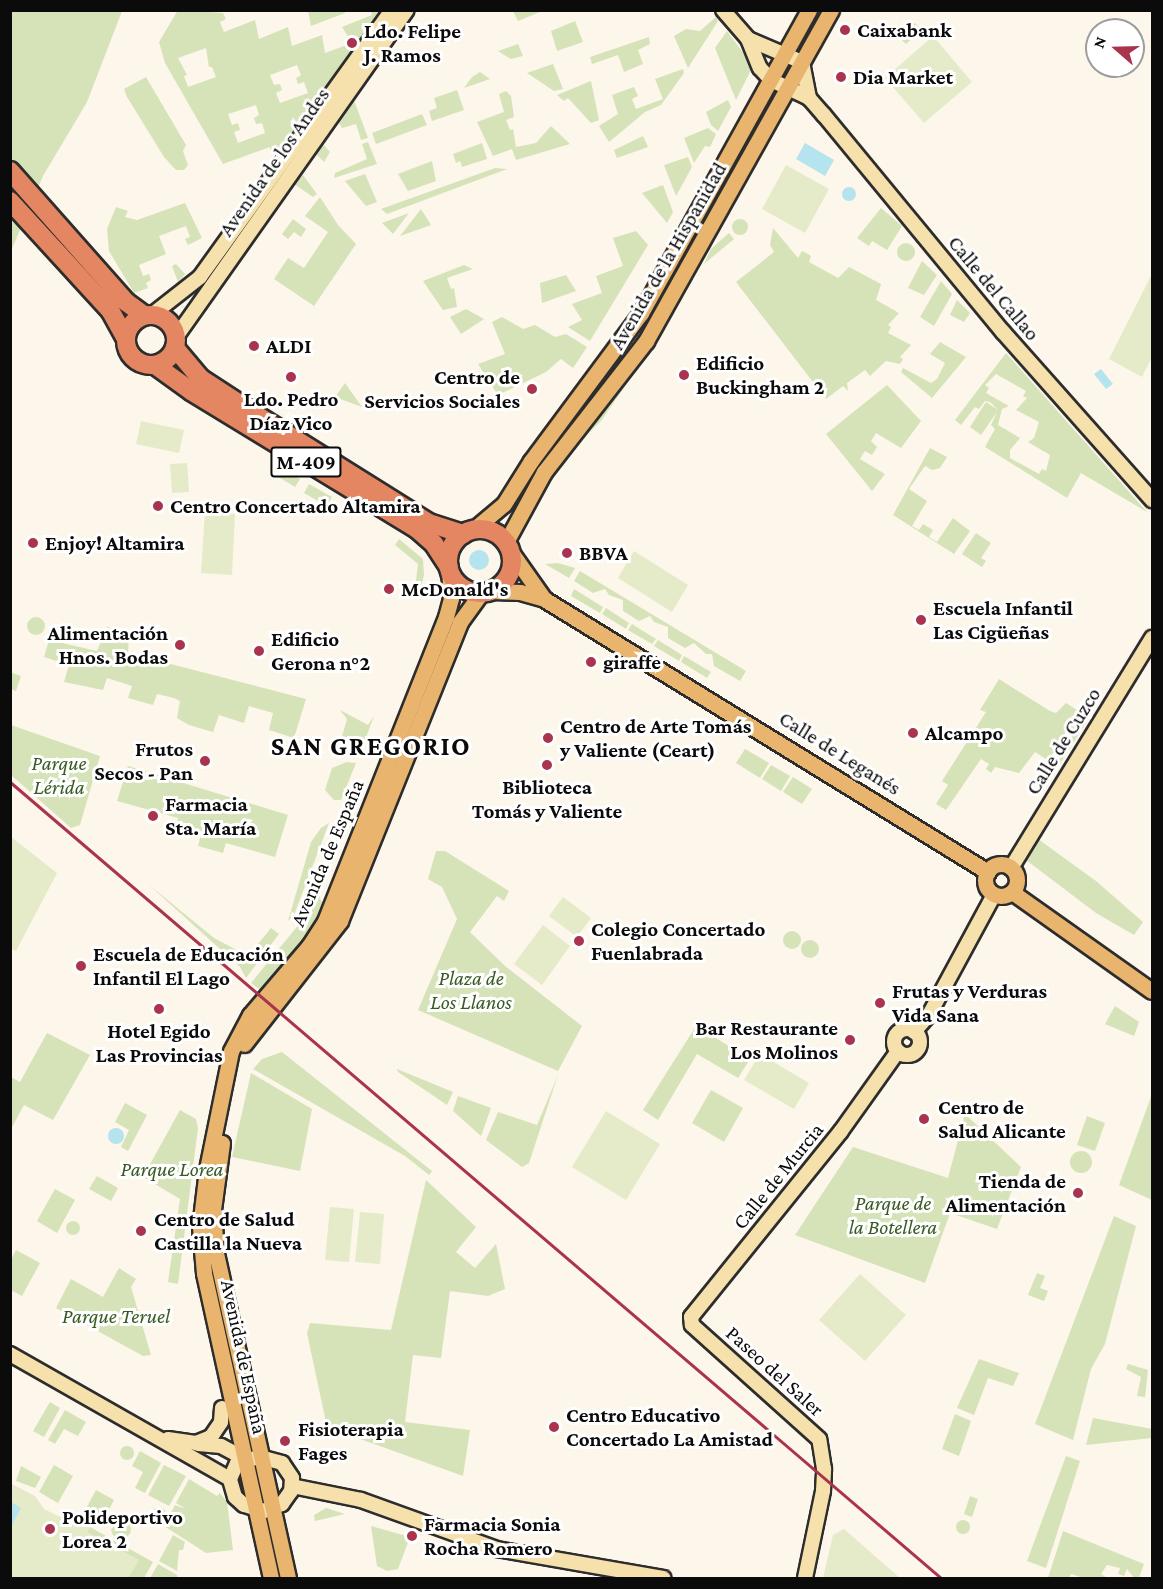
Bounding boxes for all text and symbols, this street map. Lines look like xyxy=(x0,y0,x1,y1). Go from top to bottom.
place label: Caixabank xyxy=(857,17,952,43)
place label: Ldo. Felipe J. Ramos xyxy=(364,18,461,68)
north arrow xyxy=(1085,18,1145,78)
marker: Caixabank xyxy=(838,23,852,37)
text: N xyxy=(1090,34,1109,50)
marker: Ldo. Felipe J. Ramos xyxy=(345,36,359,50)
place label: Dia Market xyxy=(853,64,953,90)
marker: Dia Market xyxy=(834,70,848,84)
street label: Avenida de los Andes xyxy=(213,83,335,241)
street label: Avenida de la Hispanidad xyxy=(604,158,732,354)
street label: Calle del Callao xyxy=(943,230,1045,346)
place label: ALDI xyxy=(266,333,311,359)
marker: ALDI xyxy=(247,339,261,353)
place label: Edificio Buckingham 2 xyxy=(696,350,825,400)
place label: Centro de Servicios Sociales xyxy=(364,364,520,414)
marker: Edificio Buckingham 2 xyxy=(677,368,691,382)
marker: Ldo. Pedro Díaz Vico xyxy=(284,370,298,384)
marker: Centro de Servicios Sociales xyxy=(525,382,539,396)
place label: Ldo. Pedro Díaz Vico xyxy=(244,386,338,436)
road number: M-409 xyxy=(270,445,342,479)
place label: Centro Concertado Altamira xyxy=(170,493,421,519)
marker: Centro Concertado Altamira xyxy=(151,499,165,513)
place label: Enjoy! Altamira xyxy=(45,530,184,556)
marker: Enjoy! Altamira xyxy=(26,536,40,550)
place label: BBVA xyxy=(579,540,628,566)
marker: BBVA xyxy=(560,546,574,560)
place label: McDonald's xyxy=(401,576,508,602)
marker: McDonald's xyxy=(382,582,396,596)
place label: Escuela Infantil Las Cigüeñas xyxy=(933,595,1073,645)
marker: Escuela Infantil Las Cigüeñas xyxy=(914,613,928,627)
place label: Alimentación Hnos. Bodas xyxy=(48,620,168,670)
place label: Edificio Gerona n°2 xyxy=(271,626,370,676)
marker: Alimentación Hnos. Bodas xyxy=(173,638,187,652)
marker: Edificio Gerona n°2 xyxy=(252,644,266,658)
place label: giraffe xyxy=(603,649,661,675)
marker: giraffe xyxy=(584,655,598,669)
street label: Calle de Cuzco xyxy=(1020,683,1106,799)
street label: Calle de Leganés xyxy=(775,706,905,800)
place label: Centro de Arte Tomás y Valiente (Ceart) xyxy=(560,713,751,763)
place label: Alcampo xyxy=(925,720,1004,746)
marker: Alcampo xyxy=(906,726,920,740)
district label: SAN GREGORIO xyxy=(271,731,471,763)
marker: Centro de Arte Tomás y Valiente (Ceart) xyxy=(541,731,555,745)
place label: Frutos Secos - Pan xyxy=(94,736,193,786)
park label: Parque Lérida xyxy=(32,750,86,800)
marker: Frutos Secos - Pan xyxy=(198,754,212,768)
marker: Biblioteca Tomás y Valiente xyxy=(540,758,554,772)
place label: Biblioteca Tomás y Valiente xyxy=(472,774,622,824)
street label: Avenida de España xyxy=(285,776,369,930)
place label: Farmacia Sta. María xyxy=(165,791,256,841)
marker: Farmacia Sta. María xyxy=(146,809,160,823)
place label: Colegio Concertado Fuenlabrada xyxy=(591,916,765,966)
marker: Colegio Concertado Fuenlabrada xyxy=(572,934,586,948)
place label: Escuela de Educación Infantil El Lago xyxy=(93,941,284,991)
marker: Escuela de Educación Infantil El Lago xyxy=(74,959,88,973)
park label: Plaza de Los Llanos xyxy=(430,965,512,1015)
place label: Frutas y Verduras Vida Sana xyxy=(892,978,1047,1028)
marker: Frutas y Verduras Vida Sana xyxy=(873,996,887,1010)
marker: Hotel Egido Las Provincias xyxy=(152,1002,166,1016)
place label: Bar Restaurante Los Molinos xyxy=(695,1015,838,1065)
place label: Hotel Egido Las Provincias xyxy=(95,1018,223,1068)
marker: Bar Restaurante Los Molinos xyxy=(843,1033,857,1047)
place label: Centro de Salud Alicante xyxy=(938,1094,1066,1144)
marker: Centro de Salud Alicante xyxy=(915,1110,933,1128)
street label: Calle de Murcia xyxy=(727,1118,829,1234)
park label: Parque Lorea xyxy=(121,1156,223,1182)
place label: Tienda de Alimentación xyxy=(946,1168,1066,1218)
marker: Tienda de Alimentación xyxy=(1071,1186,1085,1200)
park label: Parque de la Botellera xyxy=(849,1190,937,1240)
place label: Centro de Salud Castilla la Nueva xyxy=(154,1206,302,1256)
marker: Centro de Salud Castilla la Nueva xyxy=(132,1222,150,1240)
street label: Avenida de España xyxy=(215,1277,273,1437)
park label: Parque Teruel xyxy=(62,1303,170,1329)
street label: Paseo del Saler xyxy=(721,1320,829,1422)
place label: Centro Educativo Concertado La Amistad xyxy=(566,1402,773,1452)
place label: Fisioterapia Fages xyxy=(298,1416,404,1466)
marker: Centro Educativo Concertado La Amistad xyxy=(547,1420,561,1434)
marker: Fisioterapia Fages xyxy=(276,1432,294,1450)
place label: Polideportivo Lorea 2 xyxy=(62,1504,183,1554)
place label: Farmacia Sonia Rocha Romero xyxy=(424,1511,561,1561)
marker: Polideportivo Lorea 2 xyxy=(43,1522,57,1536)
marker: Farmacia Sonia Rocha Romero xyxy=(405,1529,419,1543)

